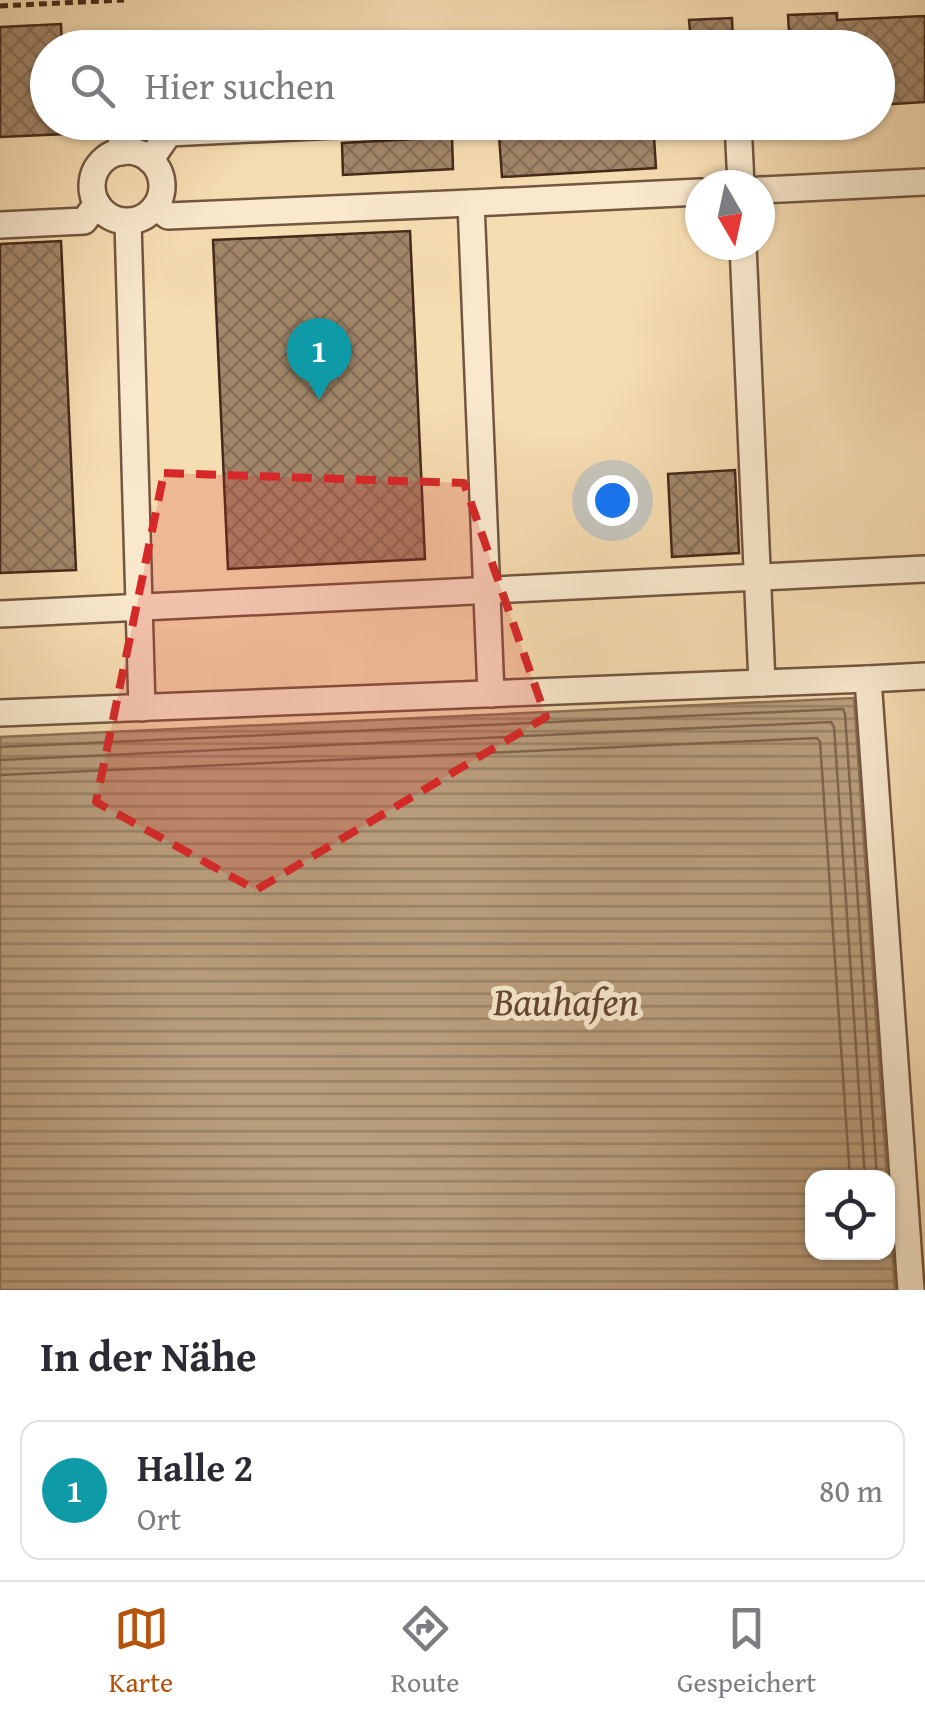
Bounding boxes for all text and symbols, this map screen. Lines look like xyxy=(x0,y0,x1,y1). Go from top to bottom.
search box xyxy=(30,30,895,140)
text: Hier suchen xyxy=(145,57,335,113)
icon: search xyxy=(65,58,120,113)
north arrow xyxy=(685,170,775,260)
pin: 1 xyxy=(286,318,352,400)
your location xyxy=(587,475,638,526)
water label: Bauhafen xyxy=(492,971,639,1030)
map controls xyxy=(805,1170,895,1260)
button: locate xyxy=(805,1170,895,1260)
text: In der Nähe xyxy=(40,1325,257,1386)
text: Halle 2 xyxy=(137,1439,253,1495)
text: 1 xyxy=(66,1467,83,1514)
text: 80 m xyxy=(819,1467,883,1514)
text: Ort xyxy=(137,1495,181,1542)
tab: Karte xyxy=(109,1601,173,1702)
tab: Route xyxy=(391,1601,459,1702)
tab: Gespeichert xyxy=(677,1601,816,1702)

